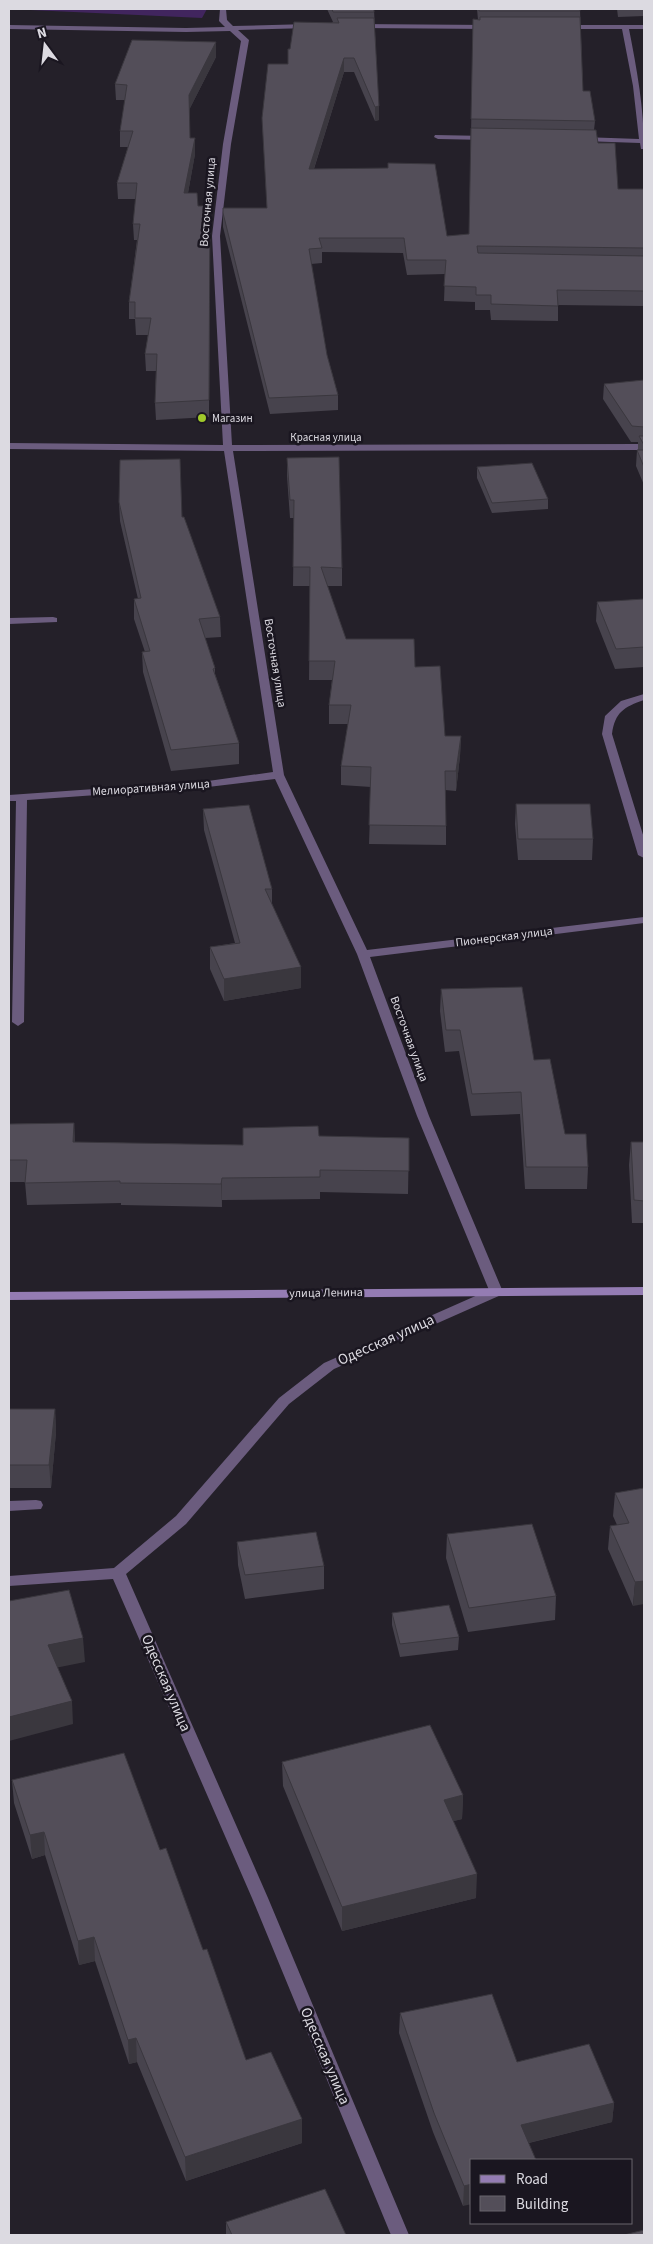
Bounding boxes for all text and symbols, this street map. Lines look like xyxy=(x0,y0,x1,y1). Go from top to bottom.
north arrow xyxy=(20,20,70,70)
text: N xyxy=(35,23,49,44)
street label: Восточная улица xyxy=(196,157,220,247)
place label: Магазин xyxy=(212,411,253,426)
marker: Магазин xyxy=(196,412,208,424)
street label: Красная улица xyxy=(290,430,362,445)
street label: Восточная улица xyxy=(260,617,290,709)
street label: Мелиоративная улица xyxy=(92,775,210,801)
street label: Пионерская улица xyxy=(454,923,554,951)
street label: Восточная улица xyxy=(386,994,432,1084)
street label: улица Ленина xyxy=(289,1284,363,1302)
street label: Одесская улица xyxy=(334,1309,438,1371)
street label: Одесская улица xyxy=(136,1631,196,1735)
street label: Одесская улица xyxy=(295,2004,355,2108)
legend xyxy=(470,2159,633,2224)
text: Road xyxy=(516,2169,548,2190)
text: Building xyxy=(516,2194,569,2215)

